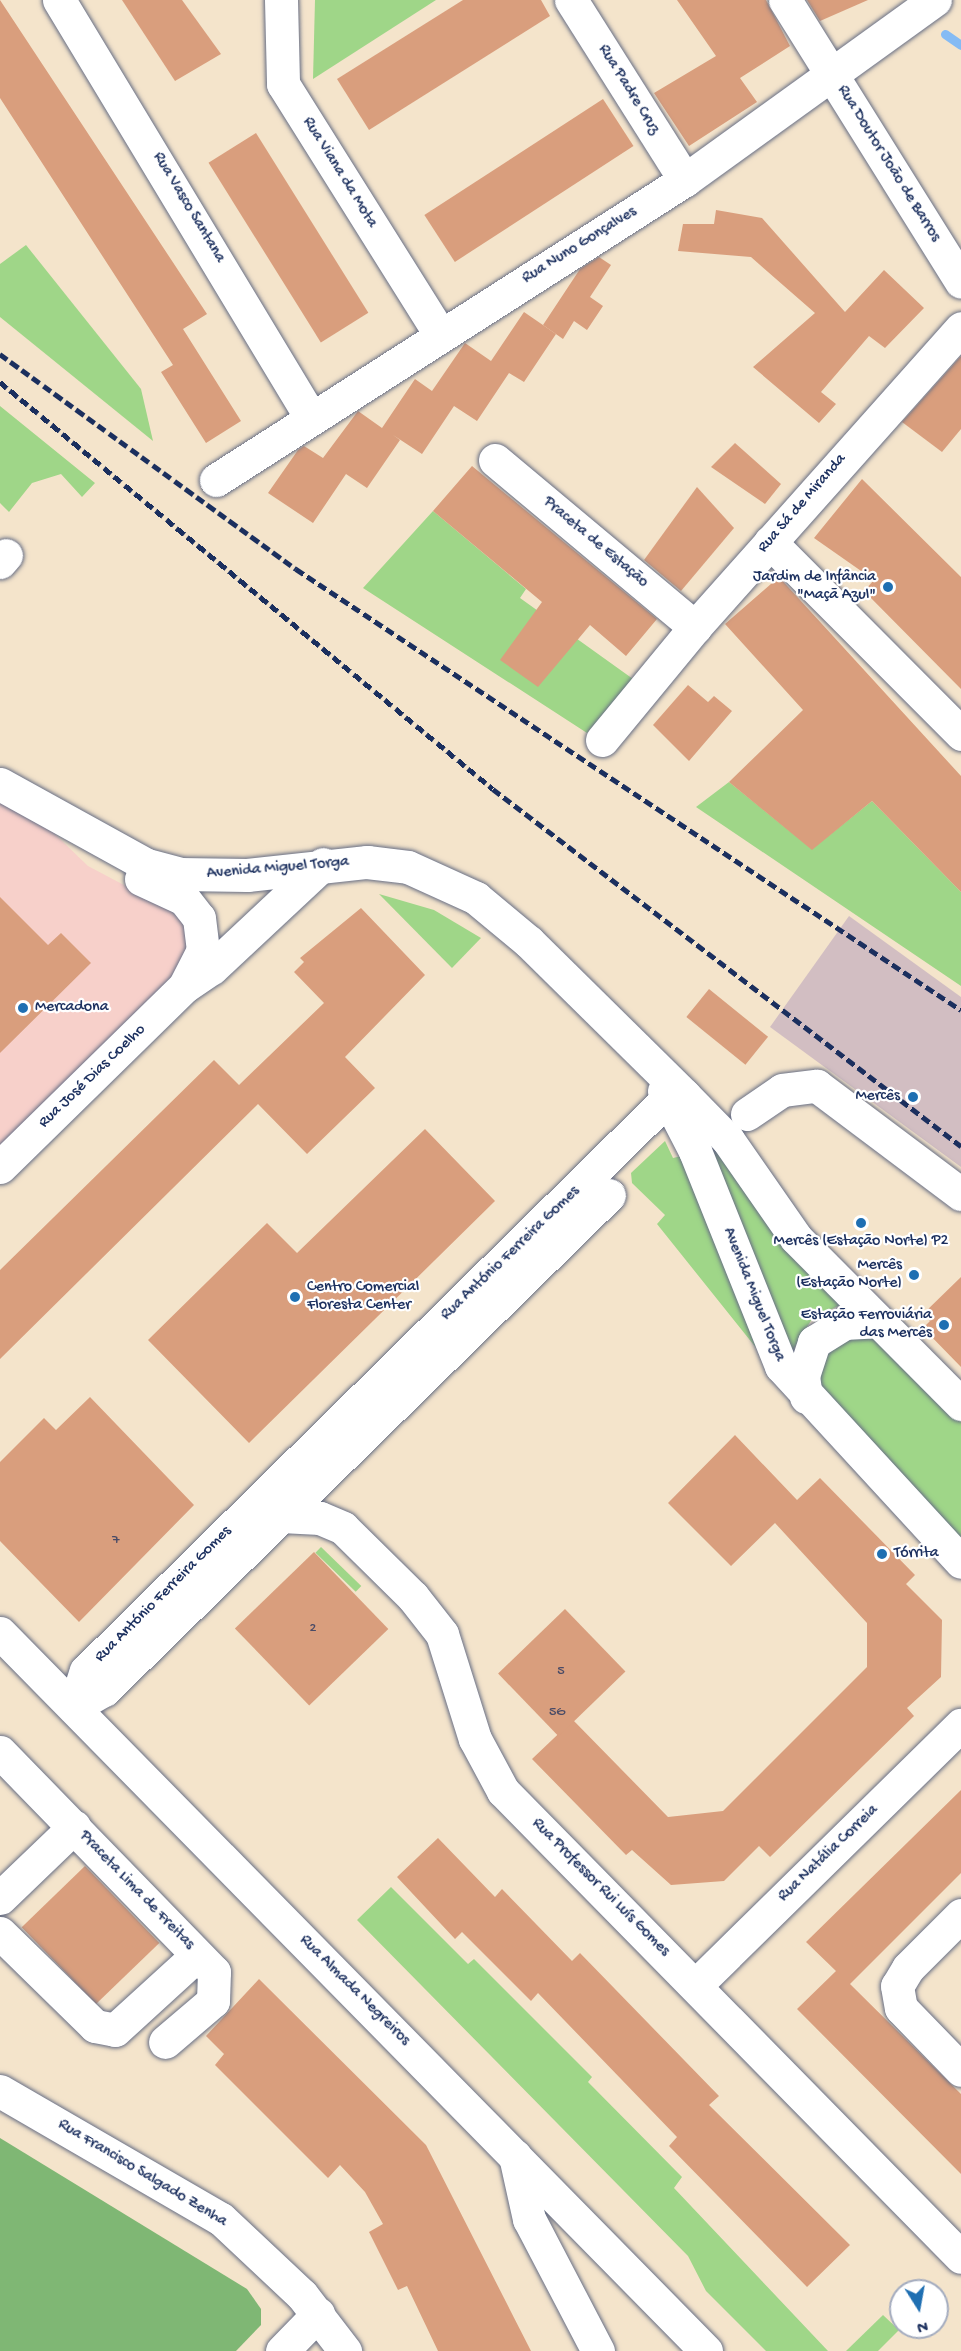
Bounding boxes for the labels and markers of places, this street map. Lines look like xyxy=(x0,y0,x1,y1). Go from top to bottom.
place label: Jardim de Infância "Maçã Azul" xyxy=(753,568,876,606)
marker: Jardim de Infância "Maçã Azul" xyxy=(881,580,895,594)
place label: Mercadona xyxy=(35,998,109,1018)
marker: Mercadona xyxy=(16,1001,30,1015)
place label: Mercês xyxy=(855,1087,900,1107)
marker: Mercês xyxy=(904,1088,922,1106)
marker: Mercês (Estação Norte) P2 xyxy=(854,1216,868,1230)
place label: Mercês (Estação Norte) P2 xyxy=(774,1232,948,1252)
place label: Mercês (Estação Norte) xyxy=(796,1256,902,1294)
marker: Mercês (Estação Norte) xyxy=(907,1268,921,1282)
place label: Centro Comercial Floresta Center xyxy=(307,1278,419,1316)
marker: Centro Comercial Floresta Center xyxy=(288,1290,302,1304)
place label: Estação Ferroviária das Mercês xyxy=(801,1306,932,1344)
marker: Estação Ferroviária das Mercês xyxy=(937,1318,951,1332)
place label: Tórrita xyxy=(894,1544,939,1564)
marker: Tórrita xyxy=(875,1547,889,1561)

